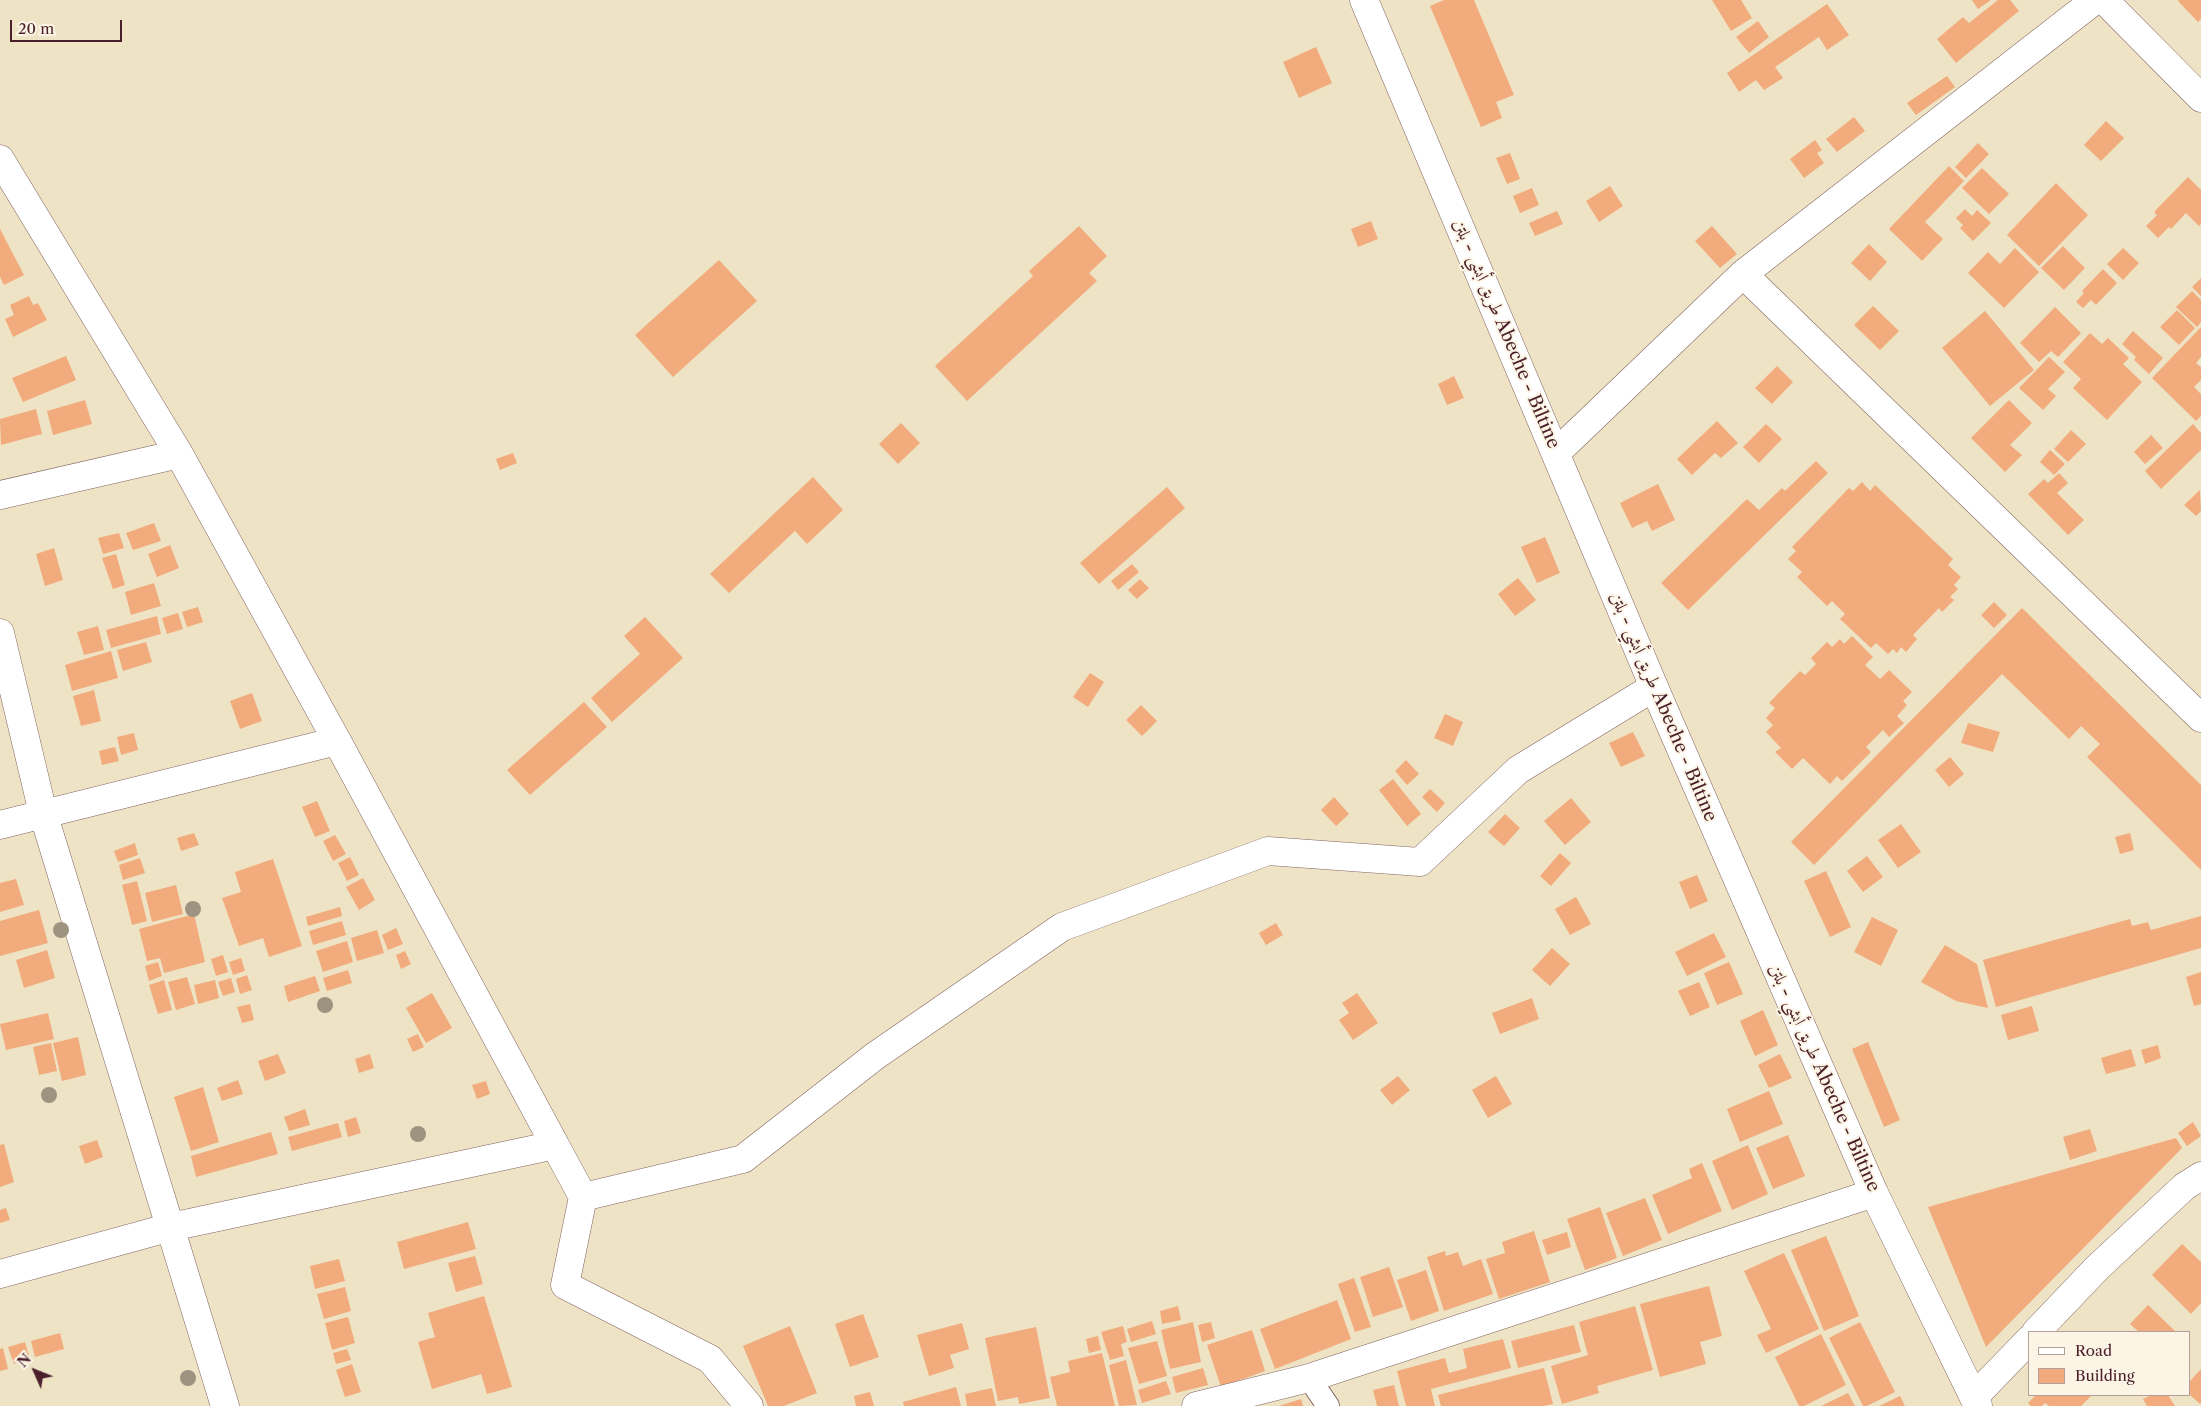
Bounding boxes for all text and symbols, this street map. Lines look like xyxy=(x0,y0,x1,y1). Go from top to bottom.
scale bar xyxy=(12,10,125,42)
text: 20 m xyxy=(18,19,54,38)
street label: طريق أبشي - بلتن Abeche - Biltine xyxy=(1448,216,1564,452)
street label: طريق أبشي - بلتن Abeche - Biltine xyxy=(1605,589,1721,825)
street label: طريق أبشي - بلتن Abeche - Biltine xyxy=(1764,961,1884,1195)
legend xyxy=(2028,1331,2191,1396)
text: Road xyxy=(2075,1341,2112,1360)
north arrow xyxy=(10,1346,60,1396)
text: N xyxy=(14,1350,35,1371)
text: Building xyxy=(2075,1366,2135,1385)

